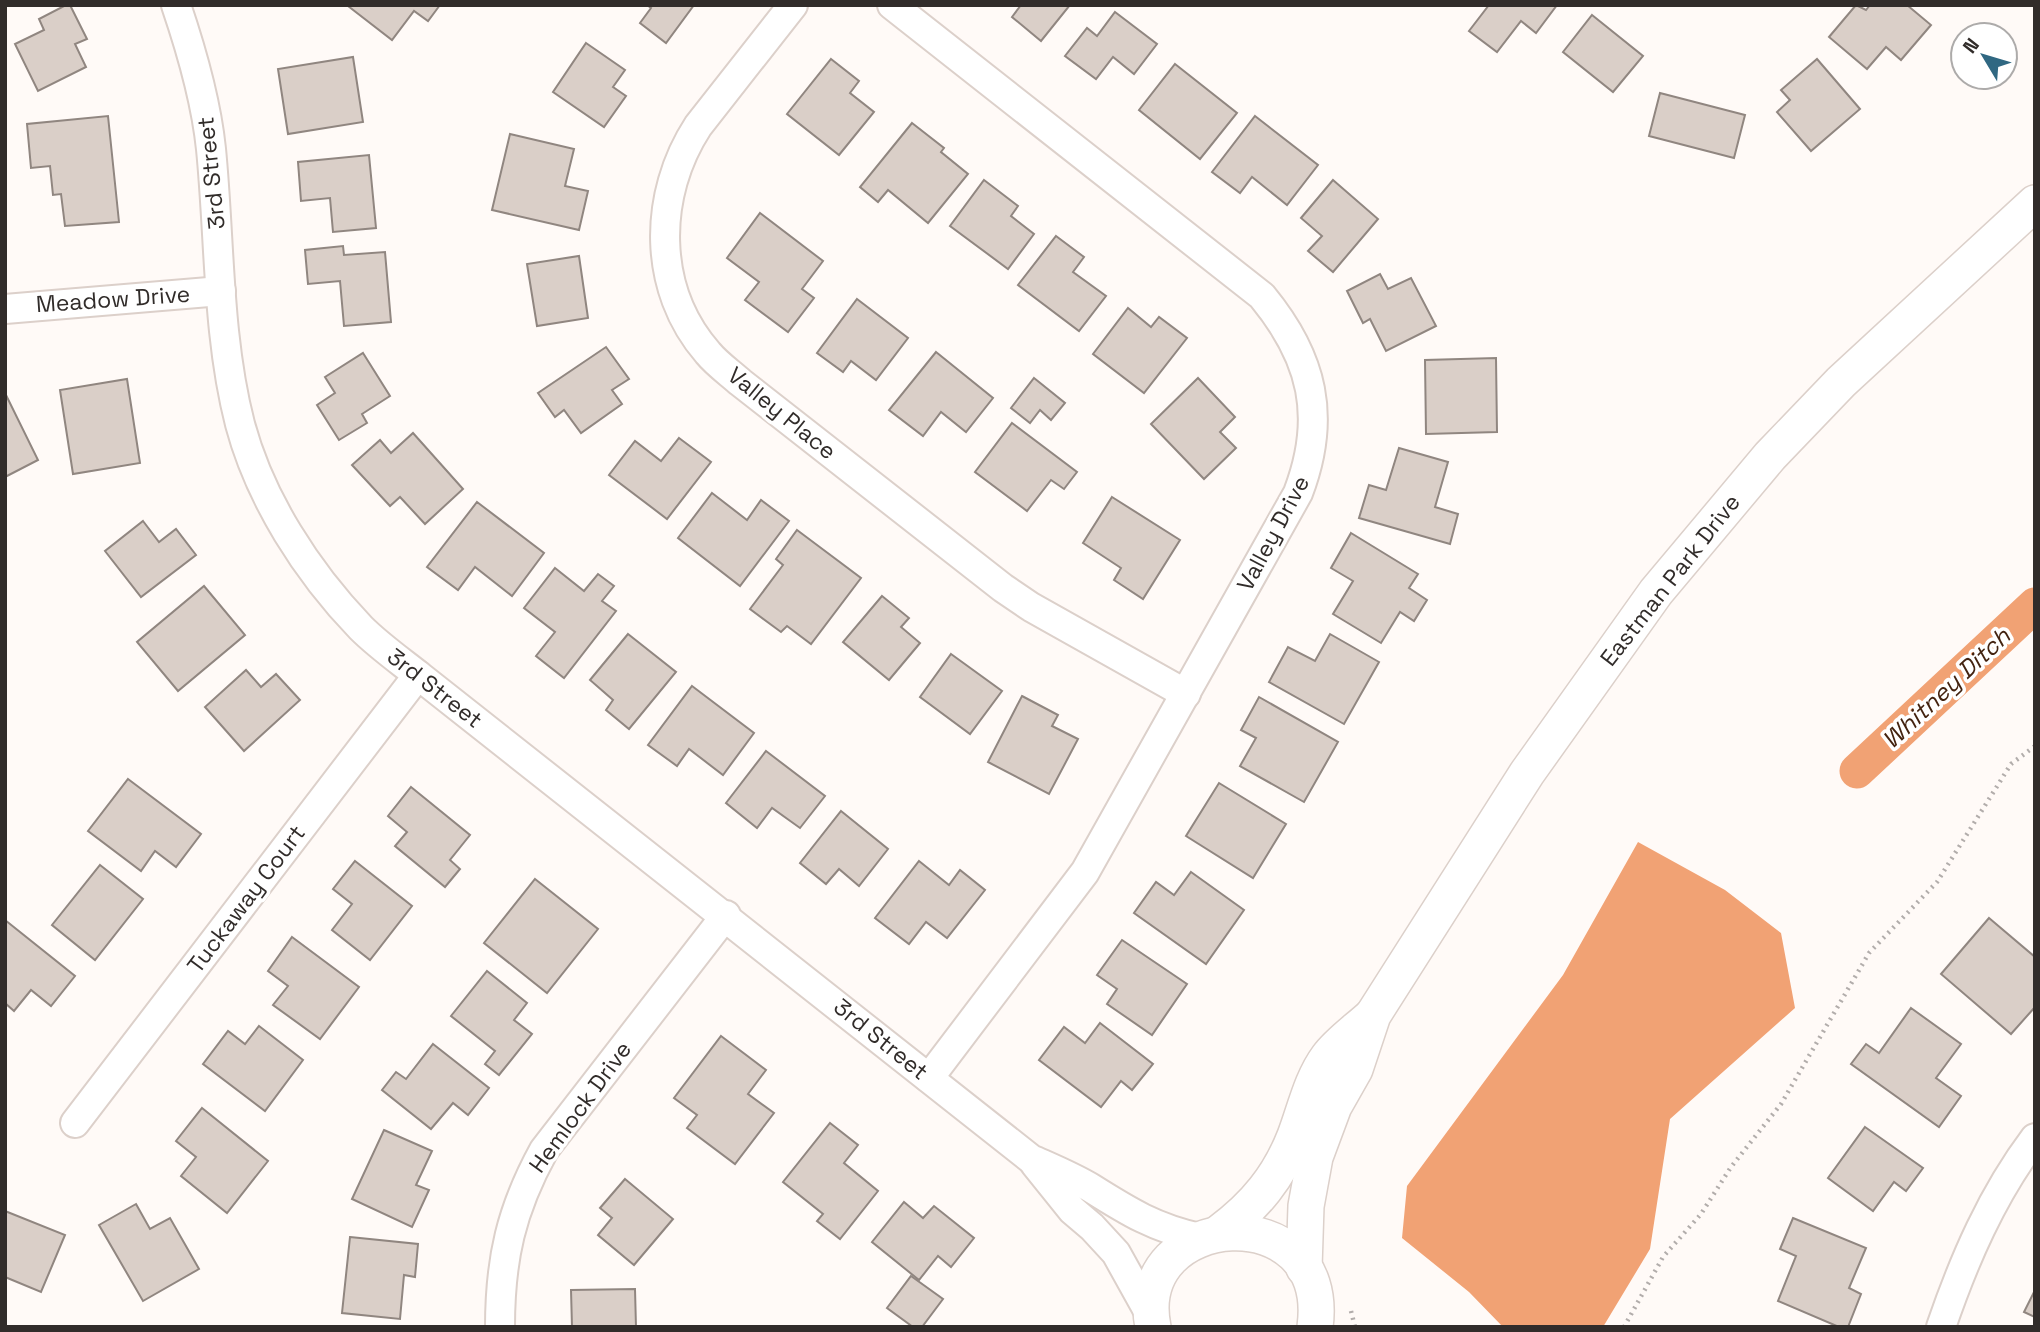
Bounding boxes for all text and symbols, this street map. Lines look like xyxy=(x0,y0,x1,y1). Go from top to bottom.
north arrow xyxy=(1949,21,2019,91)
text: N xyxy=(1957,33,1985,59)
street label: 3rd Street xyxy=(190,115,232,231)
street label: Meadow Drive xyxy=(35,279,191,319)
street label: Valley Place xyxy=(722,360,842,466)
street label: Valley Drive xyxy=(1230,470,1316,596)
street label: Eastman Park Drive xyxy=(1593,488,1747,672)
water label: Whitney Ditch xyxy=(1876,620,2017,755)
street label: 3rd Street xyxy=(381,641,489,735)
street label: Tuckaway Court xyxy=(180,819,312,979)
street label: 3rd Street xyxy=(828,992,934,1086)
street label: Hemlock Drive xyxy=(522,1035,638,1179)

